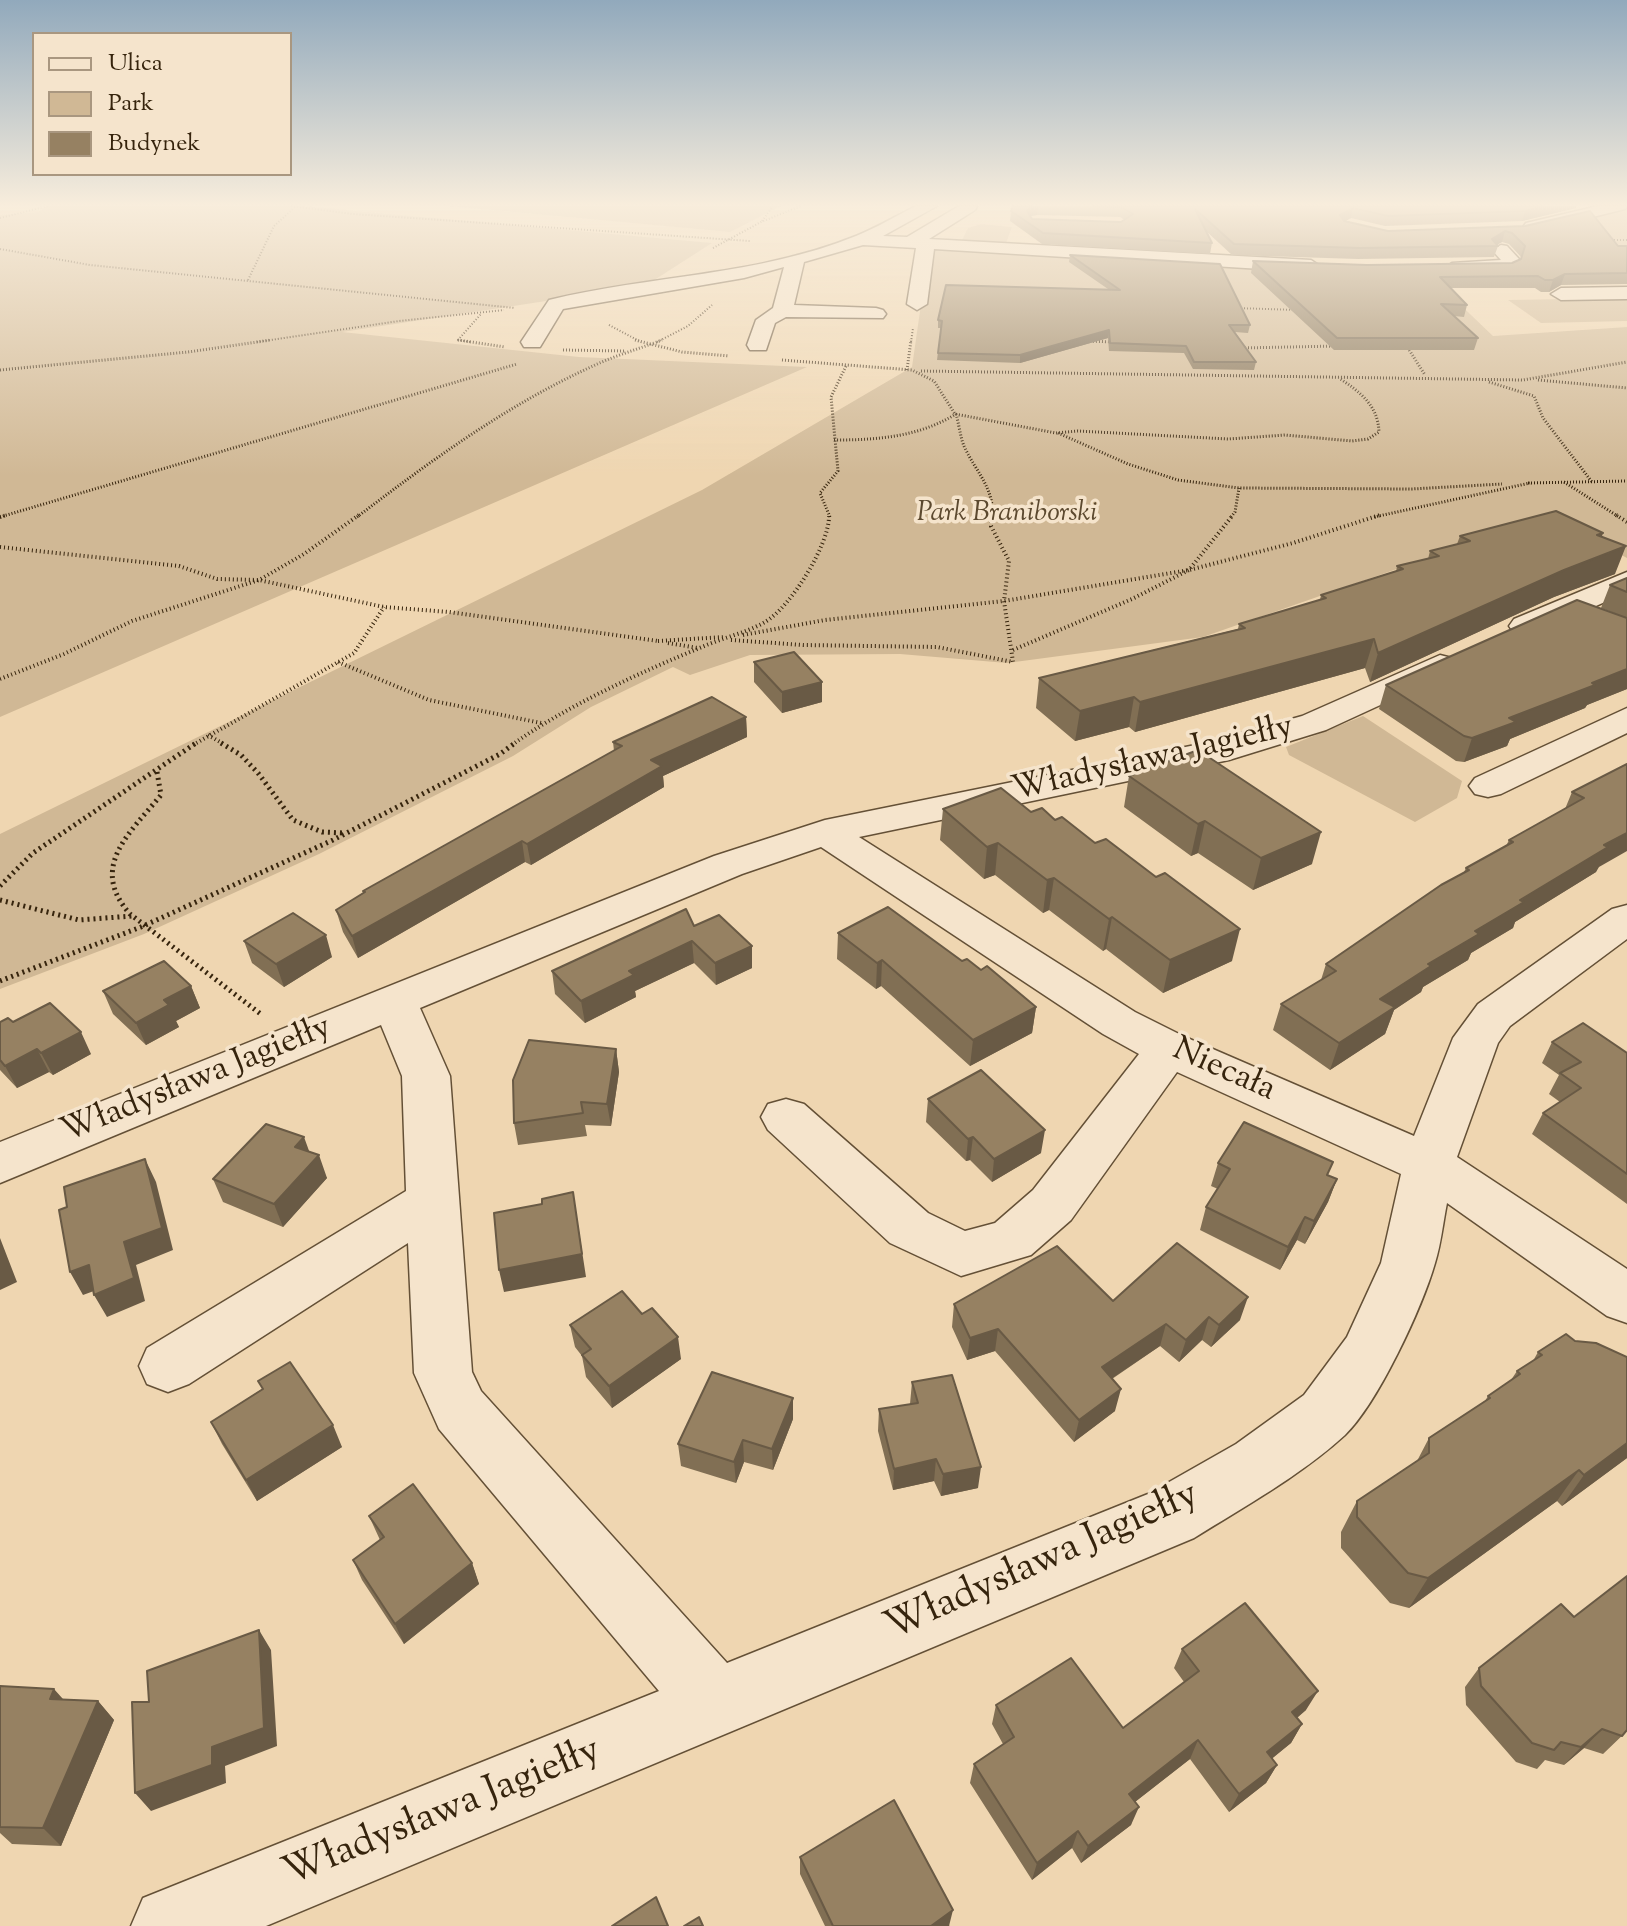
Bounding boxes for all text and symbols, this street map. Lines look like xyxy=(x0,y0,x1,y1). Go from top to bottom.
legend xyxy=(32,32,292,176)
text: Ulica xyxy=(108,47,163,81)
text: Park xyxy=(108,87,154,121)
text: Budynek xyxy=(108,127,200,161)
park label: Park Braniborski xyxy=(917,498,1097,532)
street label: Władysława Jagiełły xyxy=(1008,709,1298,813)
street label: Władysława Jagiełły xyxy=(56,1009,338,1155)
street label: Niecała xyxy=(1165,1031,1281,1113)
street label: Władysława Jagiełły xyxy=(879,1473,1207,1655)
street label: Władysława Jagiełły xyxy=(277,1729,609,1901)

